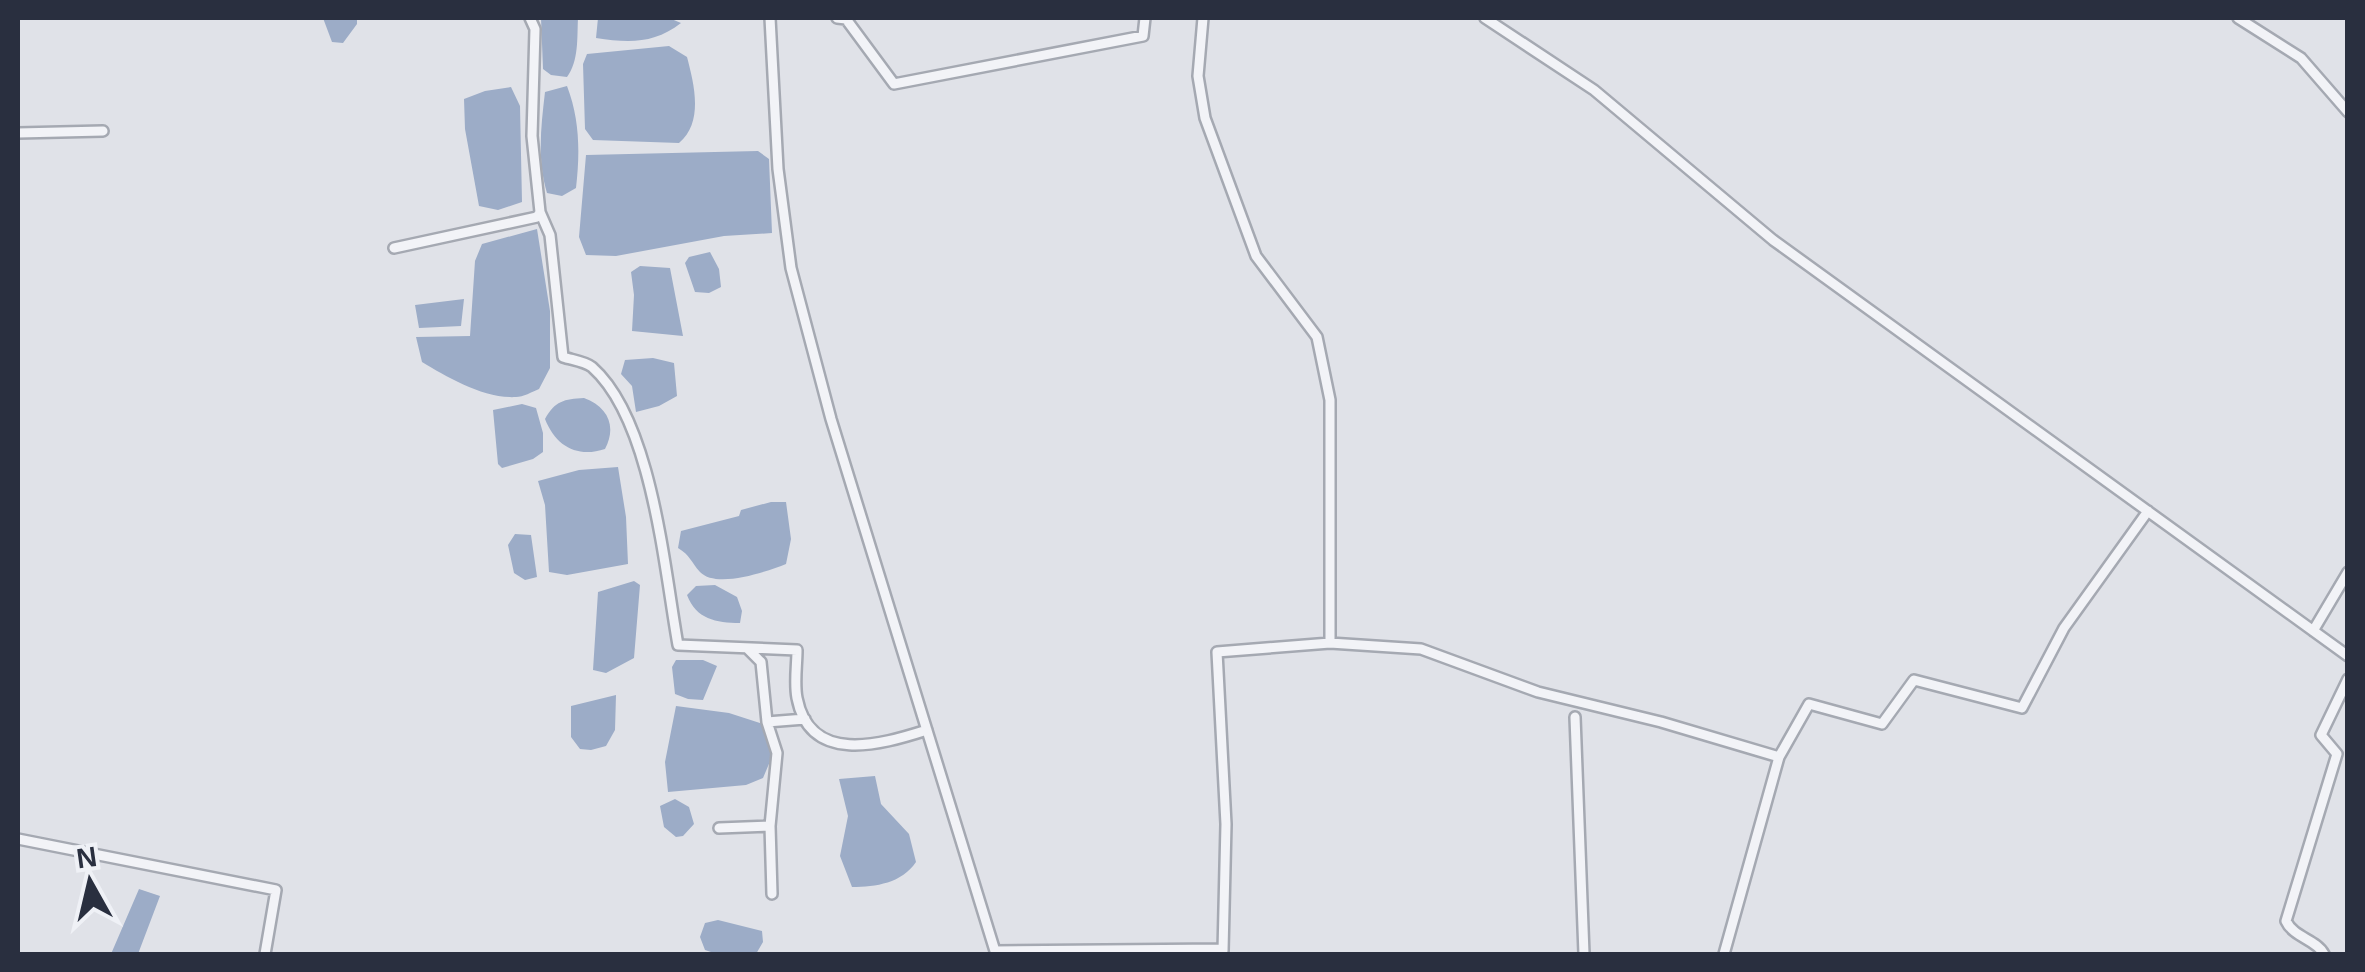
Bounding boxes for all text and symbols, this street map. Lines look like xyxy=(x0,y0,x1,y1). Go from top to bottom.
north arrow xyxy=(40,832,140,932)
text: N xyxy=(74,841,99,874)

